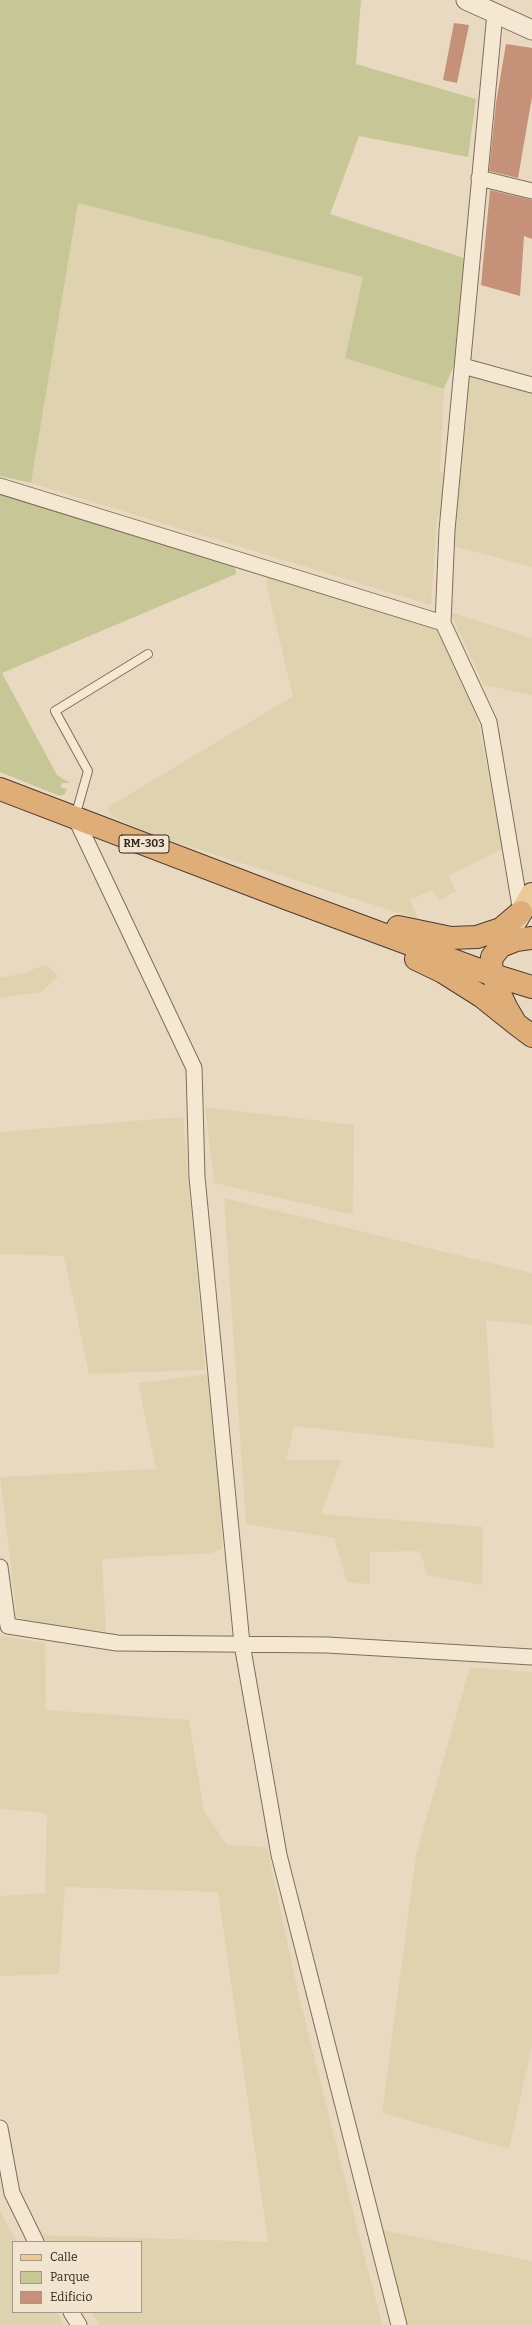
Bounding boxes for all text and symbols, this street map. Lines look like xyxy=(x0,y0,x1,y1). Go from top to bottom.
road number: RM-303 xyxy=(119,835,169,853)
legend xyxy=(12,2241,142,2313)
text: Calle xyxy=(50,2250,78,2264)
text: Parque xyxy=(50,2270,89,2284)
text: Edificio xyxy=(50,2290,92,2304)

